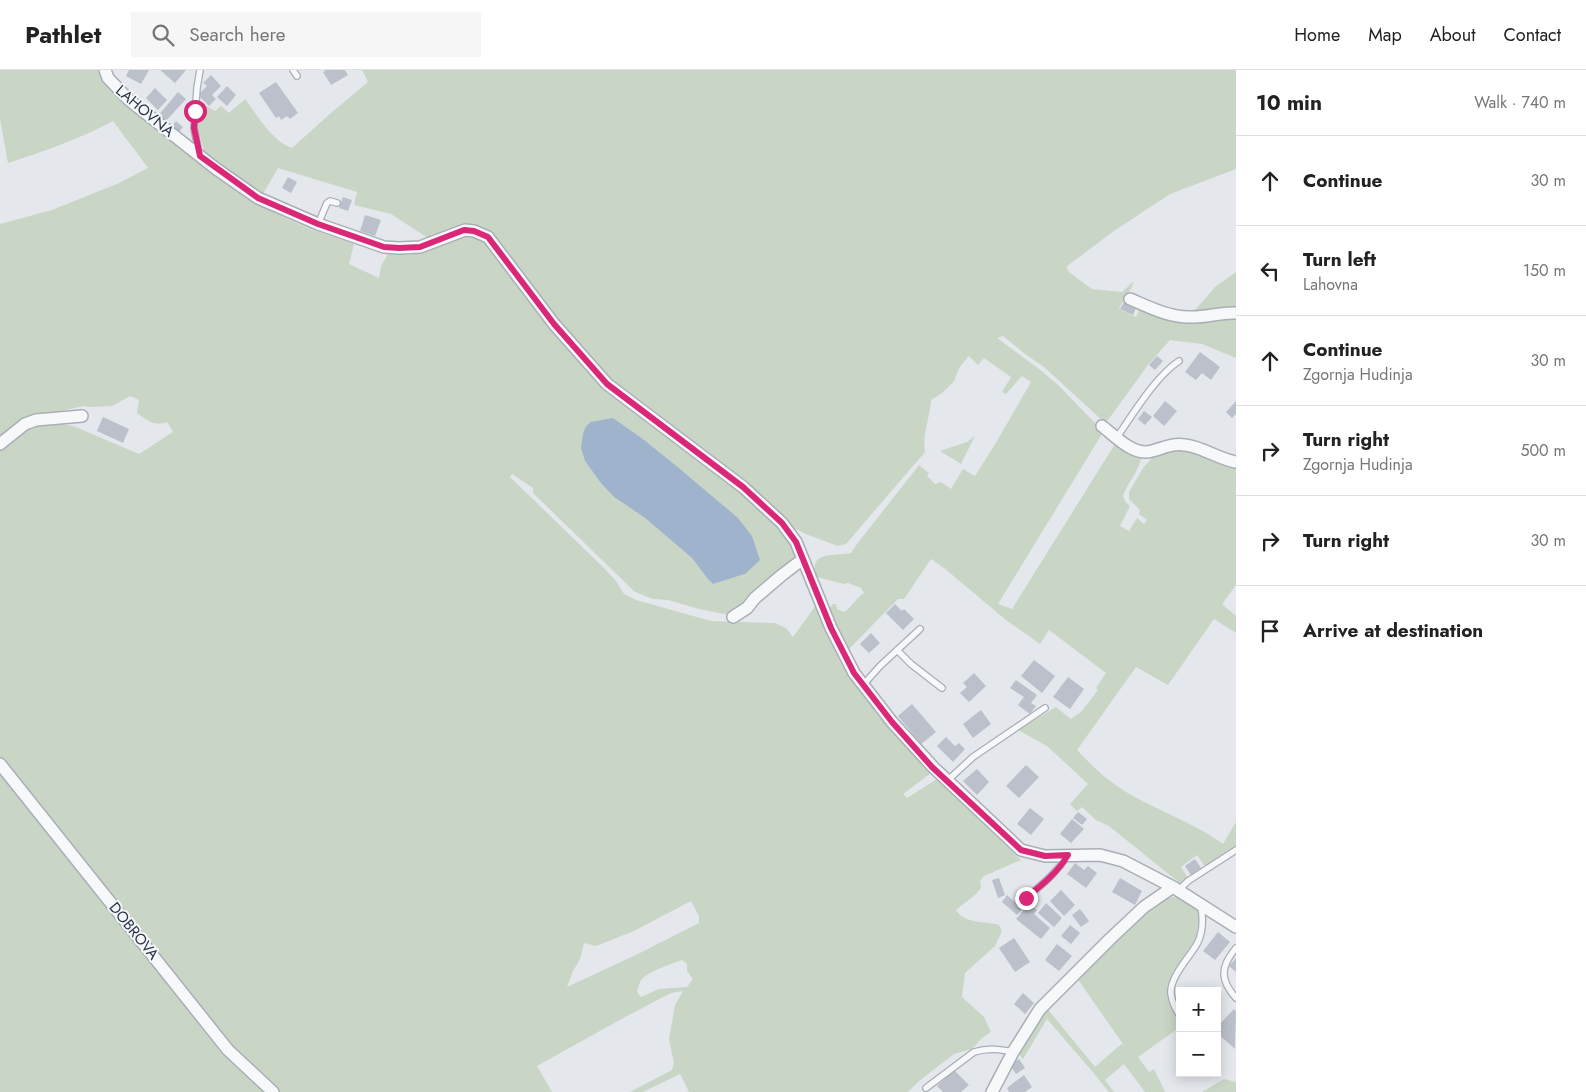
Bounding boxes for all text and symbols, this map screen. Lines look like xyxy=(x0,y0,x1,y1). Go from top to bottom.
search box xyxy=(131,12,481,57)
text: Pathlet xyxy=(25,17,101,52)
icon: search xyxy=(149,21,177,49)
text: Search here xyxy=(189,21,285,48)
text: Home xyxy=(1294,22,1340,48)
text: Map xyxy=(1368,22,1402,48)
text: About xyxy=(1430,22,1475,48)
text: Contact xyxy=(1503,22,1561,48)
street label: LAHOVNA xyxy=(111,80,179,142)
text: 10 min xyxy=(1256,88,1322,118)
text: Walk · 740 m xyxy=(1474,91,1566,114)
route start xyxy=(184,100,207,123)
icon: ahead xyxy=(1256,167,1284,195)
text: Continue xyxy=(1303,167,1382,194)
text: 30 m xyxy=(1530,169,1566,192)
text: Turn left xyxy=(1303,246,1376,273)
icon: left xyxy=(1256,257,1284,285)
text: 150 m xyxy=(1523,259,1566,282)
text: Lahovna xyxy=(1303,273,1358,296)
text: Continue xyxy=(1303,336,1382,363)
icon: ahead xyxy=(1256,347,1284,375)
text: 30 m xyxy=(1530,349,1566,372)
text: Zgornja Hudinja xyxy=(1303,363,1413,386)
text: Turn right xyxy=(1303,426,1389,453)
icon: right xyxy=(1256,437,1284,465)
text: 500 m xyxy=(1520,439,1566,462)
text: Zgornja Hudinja xyxy=(1303,453,1413,476)
icon: right xyxy=(1256,527,1284,555)
text: Turn right xyxy=(1303,527,1389,554)
text: 30 m xyxy=(1530,529,1566,552)
icon: arrive xyxy=(1256,617,1284,645)
text: Arrive at destination xyxy=(1303,617,1483,644)
route end xyxy=(1015,887,1038,910)
street label: DOBROVA xyxy=(104,897,164,965)
map controls xyxy=(1176,987,1221,1077)
button: + xyxy=(1176,987,1221,1032)
button: − xyxy=(1176,1032,1221,1077)

